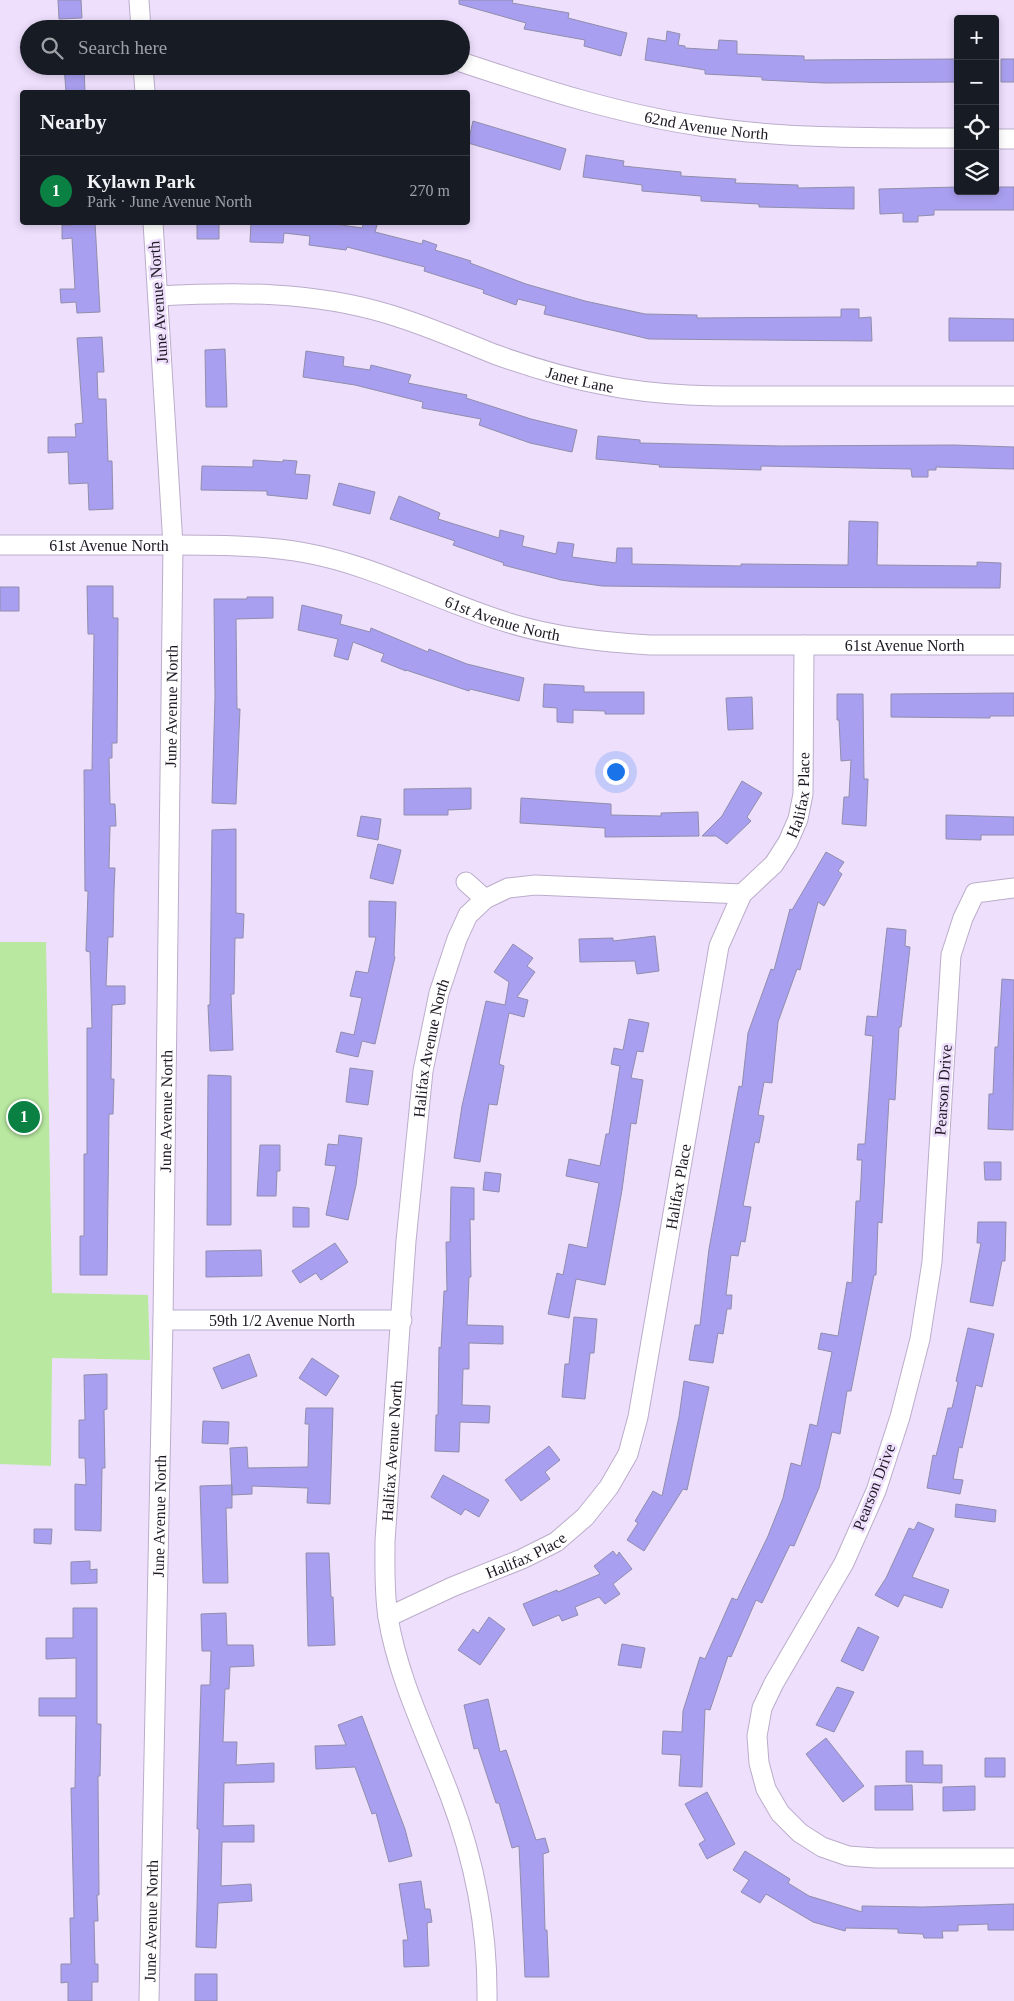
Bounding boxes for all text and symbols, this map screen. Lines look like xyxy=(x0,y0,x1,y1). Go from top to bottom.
map controls xyxy=(954,15,999,195)
button: + xyxy=(954,15,999,60)
search box xyxy=(20,20,470,75)
icon: search xyxy=(38,34,66,62)
text: Search here xyxy=(78,37,167,58)
button: − xyxy=(954,60,999,105)
button: locate xyxy=(954,105,999,150)
street label: 62nd Avenue North xyxy=(643,108,769,142)
text: Nearby xyxy=(40,110,107,134)
button: layers xyxy=(954,150,999,195)
text: Kylawn Park xyxy=(87,171,195,192)
text: 1 xyxy=(52,182,60,199)
text: 270 m xyxy=(410,182,450,199)
text: Park · June Avenue North xyxy=(87,193,252,210)
street label: June Avenue North xyxy=(145,240,171,364)
street label: Janet Lane xyxy=(544,363,615,395)
street label: 61st Avenue North xyxy=(49,536,169,554)
street label: 61st Avenue North xyxy=(443,592,562,643)
street label: 61st Avenue North xyxy=(845,637,964,654)
street label: June Avenue North xyxy=(162,645,180,768)
street label: Halifax Place xyxy=(782,752,812,840)
your location xyxy=(603,759,629,785)
street label: Halifax Avenue North xyxy=(410,976,452,1118)
street label: Pearson Drive xyxy=(931,1044,955,1136)
street label: June Avenue North xyxy=(156,1050,175,1172)
pin: 1 xyxy=(8,1098,40,1136)
street label: Halifax Place xyxy=(662,1142,693,1231)
street label: 59th 1/2 Avenue North xyxy=(209,1312,355,1329)
street label: Halifax Avenue North xyxy=(378,1380,405,1522)
street label: Pearson Drive xyxy=(850,1441,898,1533)
street label: June Avenue North xyxy=(149,1455,169,1577)
street label: Halifax Place xyxy=(483,1529,569,1581)
street label: June Avenue North xyxy=(141,1860,160,1982)

